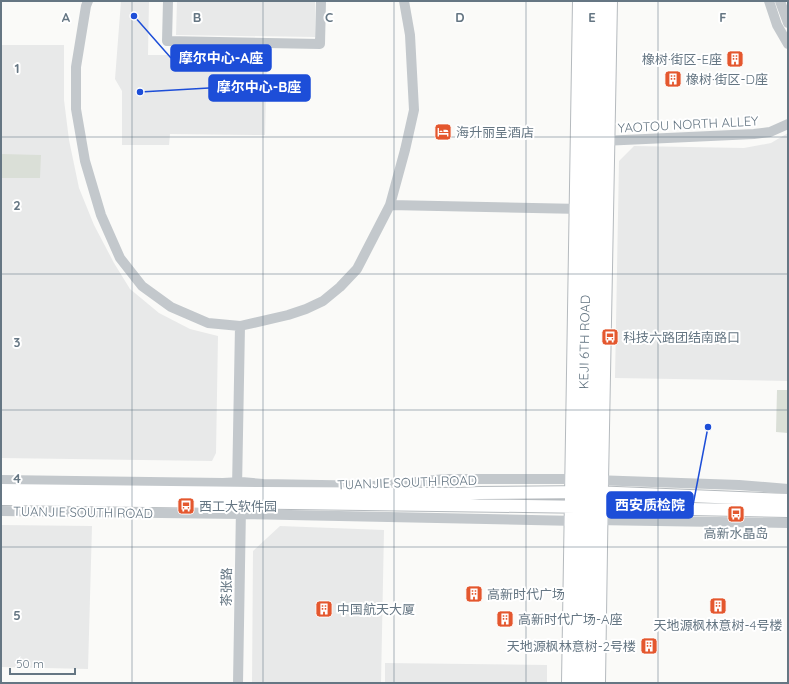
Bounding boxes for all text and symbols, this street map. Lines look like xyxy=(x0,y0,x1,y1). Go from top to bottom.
text: A xyxy=(62,9,71,25)
text: B xyxy=(193,9,201,25)
text: C xyxy=(325,9,333,25)
text: D xyxy=(455,9,465,25)
text: E xyxy=(588,9,596,25)
text: F xyxy=(719,9,727,25)
callout: 摩尔中心-A座 xyxy=(171,45,271,71)
text: 摩尔中心-A座 xyxy=(179,49,263,67)
building icon: 橡树·街区-E座 xyxy=(725,49,745,69)
place label: 橡树·街区-E座 xyxy=(642,51,722,67)
text: 1 xyxy=(14,60,20,76)
building icon: 橡树·街区-D座 xyxy=(663,69,683,89)
place label: 橡树·街区-D座 xyxy=(686,71,768,87)
callout: 摩尔中心-B座 xyxy=(209,75,310,101)
text: 摩尔中心-B座 xyxy=(217,78,301,96)
street label: YAOTOU NORTH ALLEY xyxy=(617,112,759,136)
hotel icon: 海升丽呈酒店 xyxy=(433,122,453,142)
place label: 海升丽呈酒店 xyxy=(456,124,534,140)
text: 2 xyxy=(13,197,21,213)
street label: KEJI 6TH ROAD xyxy=(575,295,593,389)
bus stop icon: 科技六路团结南路口 xyxy=(600,327,620,347)
place label: 科技六路团结南路口 xyxy=(623,329,740,345)
text: 3 xyxy=(14,334,21,350)
text: 4 xyxy=(13,470,21,486)
street label: TUANJIE SOUTH ROAD xyxy=(337,472,477,492)
callout: 西安质检院 xyxy=(607,492,693,518)
bus stop icon: 西工大软件园 xyxy=(176,496,196,516)
text: 西安质检院 xyxy=(615,496,685,514)
place label: 西工大软件园 xyxy=(199,498,277,514)
street label: TUANJIE SOUTH ROAD xyxy=(13,503,153,521)
bus stop icon: 高新水晶岛 xyxy=(726,504,746,524)
place label: 高新水晶岛 xyxy=(703,525,769,541)
street label: 茶张路 xyxy=(218,567,234,607)
building icon: 高新时代广场 xyxy=(464,584,484,604)
place label: 高新时代广场 xyxy=(487,586,565,602)
building icon: 天地源枫林意树-4号楼 xyxy=(708,596,728,616)
building icon: 中国航天大厦 xyxy=(314,599,334,619)
place label: 中国航天大厦 xyxy=(337,601,415,617)
text: 5 xyxy=(13,607,21,623)
building icon: 高新时代广场-A座 xyxy=(495,609,515,629)
place label: 高新时代广场-A座 xyxy=(518,611,622,627)
place label: 天地源枫林意树-4号楼 xyxy=(654,617,782,633)
building icon: 天地源枫林意树-2号楼 xyxy=(639,636,659,656)
place label: 天地源枫林意树-2号楼 xyxy=(507,638,636,654)
scale bar xyxy=(10,650,75,676)
text: 50 m xyxy=(16,656,44,671)

